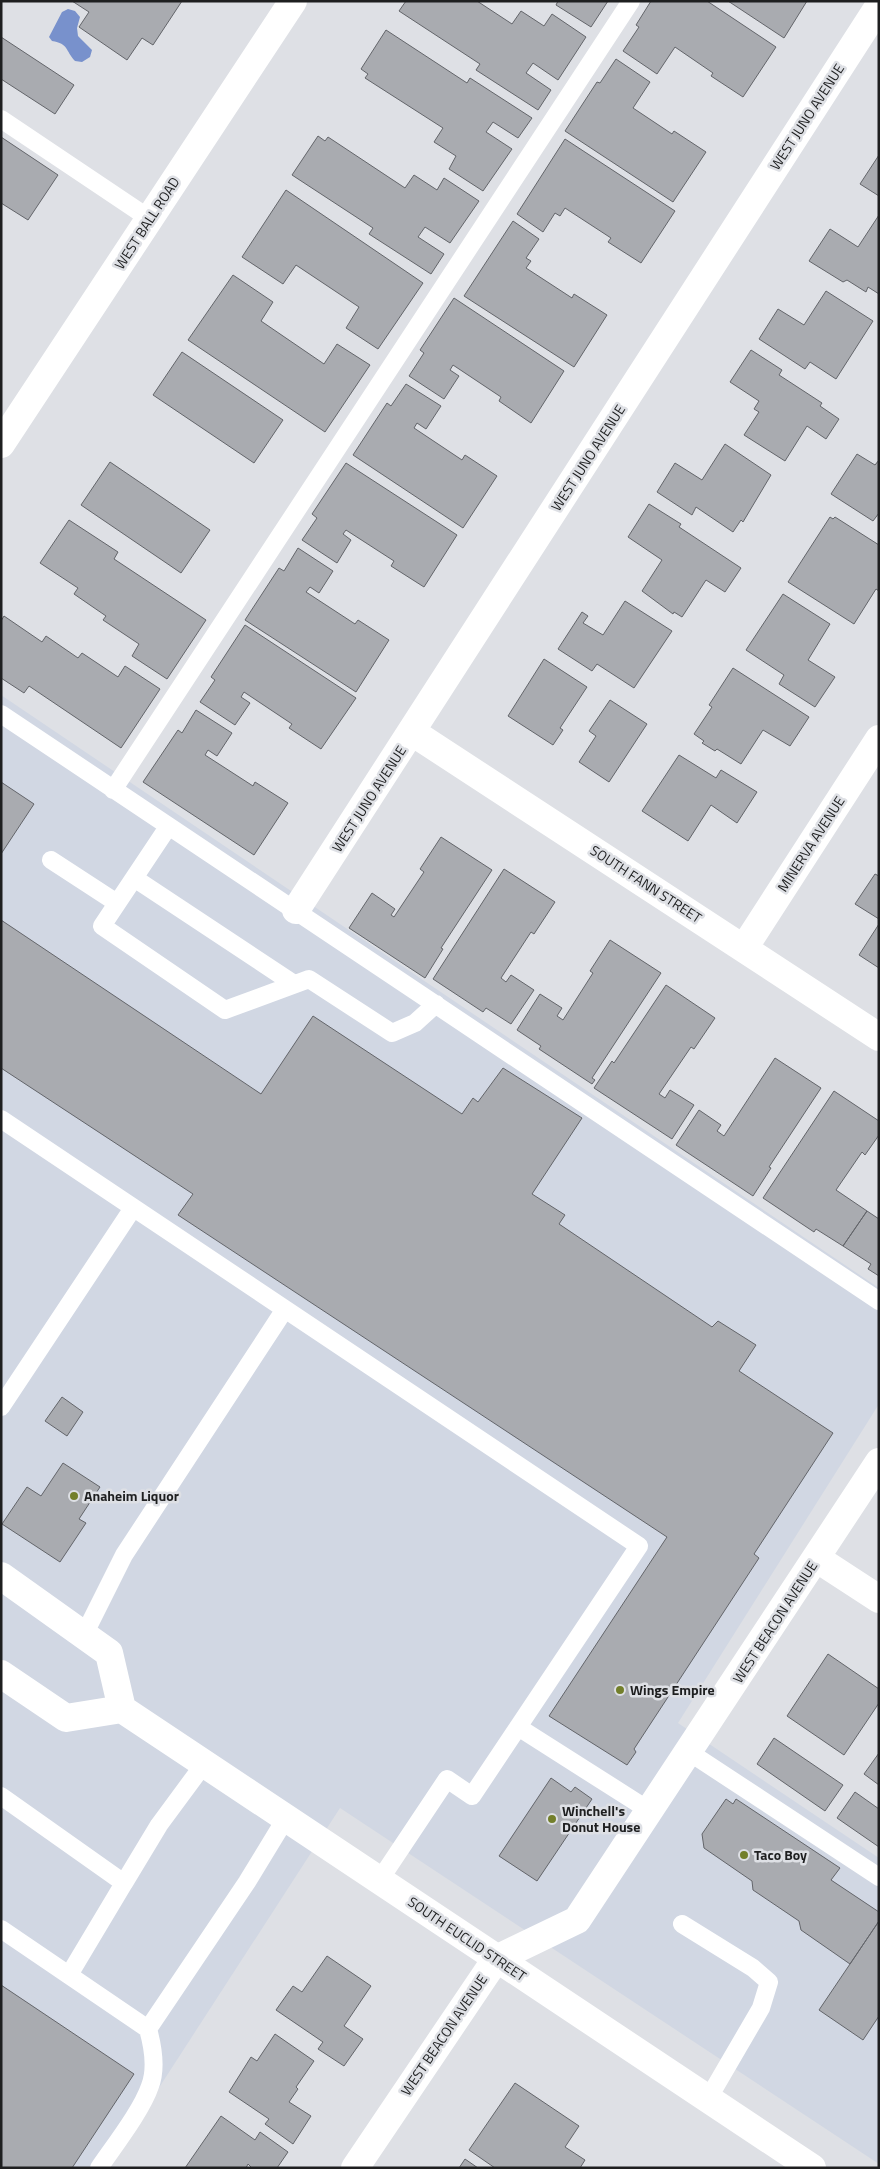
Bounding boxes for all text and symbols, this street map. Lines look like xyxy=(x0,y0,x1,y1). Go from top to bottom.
street label: WEST JUNO AVENUE xyxy=(764,59,849,174)
street label: WEST BALL ROAD xyxy=(109,172,184,273)
street label: WEST JUNO AVENUE xyxy=(545,400,630,515)
street label: WEST JUNO AVENUE xyxy=(326,741,411,856)
street label: MINERVA AVENUE xyxy=(772,792,850,896)
street label: SOUTH FANN STREET xyxy=(586,840,707,928)
place label: Anaheim Liquor xyxy=(84,1485,179,1506)
marker: Anaheim Liquor xyxy=(68,1490,80,1502)
street label: WEST BEACON AVENUE xyxy=(727,1556,822,1687)
place label: Wings Empire xyxy=(630,1679,715,1700)
marker: Wings Empire xyxy=(614,1684,626,1696)
place label: Winchell's Donut House xyxy=(562,1800,640,1837)
marker: Winchell's Donut House xyxy=(546,1813,558,1825)
place label: Taco Boy xyxy=(754,1844,807,1865)
marker: Taco Boy xyxy=(738,1849,750,1861)
street label: SOUTH EUCLID STREET xyxy=(404,1891,531,1986)
street label: WEST BEACON AVENUE xyxy=(395,1970,492,2099)

